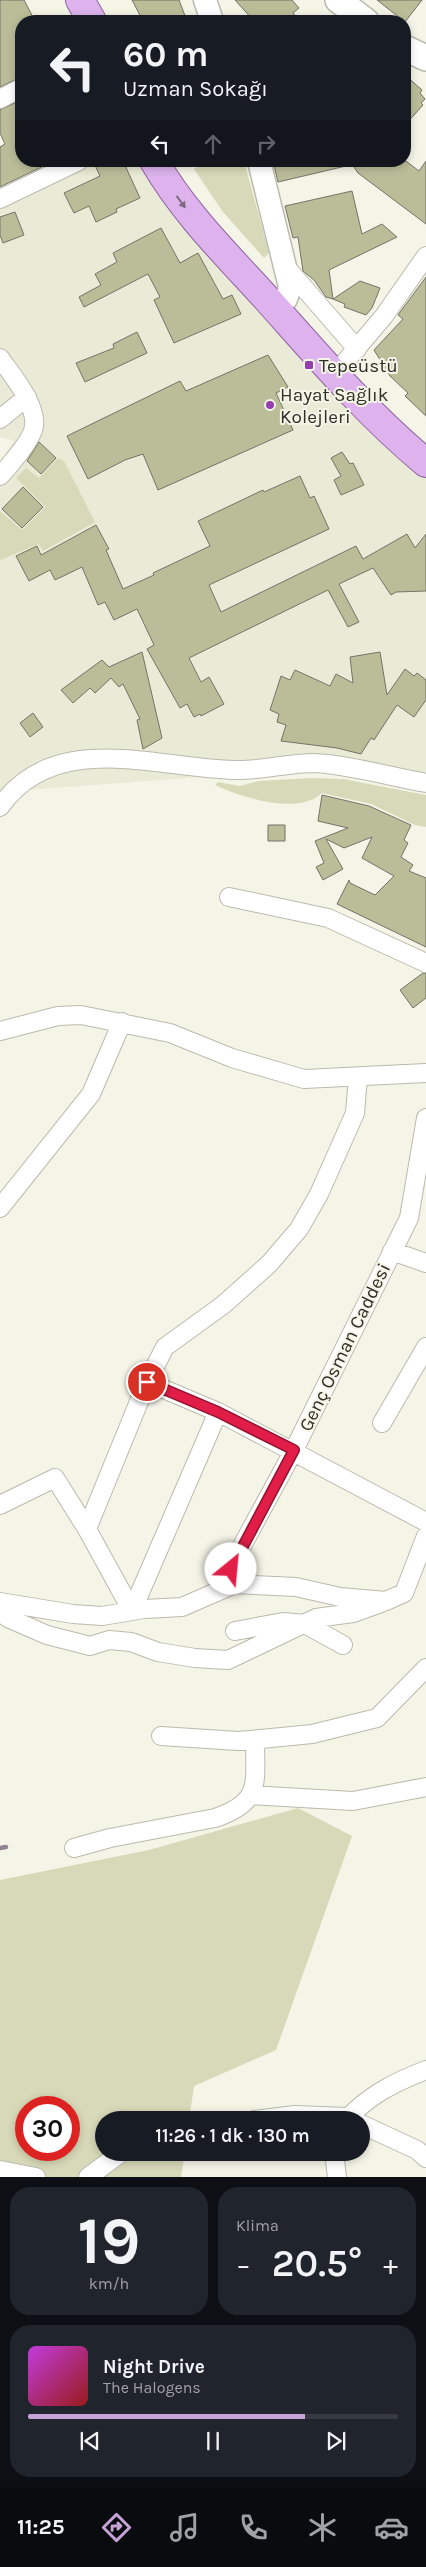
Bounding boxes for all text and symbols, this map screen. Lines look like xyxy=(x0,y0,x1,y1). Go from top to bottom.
text: 60 m xyxy=(123,34,208,75)
icon: left xyxy=(40,35,105,100)
text: Uzman Sokağı xyxy=(123,76,268,102)
icon: left xyxy=(146,130,174,158)
icon: ahead xyxy=(199,130,227,158)
icon: right xyxy=(252,130,280,158)
one-way arrow xyxy=(176,195,186,209)
place label: Tepeüstü xyxy=(319,355,398,377)
marker: Tepeüstü xyxy=(303,359,315,371)
place label: Hayat Sağlık Kolejleri xyxy=(280,384,389,428)
marker: Hayat Sağlık Kolejleri xyxy=(264,399,276,411)
street label: Genç Osman Caddesi xyxy=(295,1260,395,1435)
pin xyxy=(126,1361,168,1403)
icon: arrive xyxy=(133,1368,161,1396)
position arrow xyxy=(204,1542,256,1594)
speed limit sign: 30 xyxy=(15,2096,80,2161)
text: 11:26 · 1 dk · 130 m xyxy=(155,2125,310,2147)
text: 19 xyxy=(78,2203,140,2279)
text: Klima xyxy=(236,2216,279,2235)
text: 20.5° xyxy=(272,2241,362,2286)
text: − xyxy=(236,2248,251,2281)
text: + xyxy=(383,2248,398,2281)
text: km/h xyxy=(89,2274,129,2293)
text: Night Drive xyxy=(103,2356,205,2378)
text: The Halogens xyxy=(103,2378,201,2397)
icon: previous xyxy=(76,2427,104,2455)
icon: pause xyxy=(199,2427,227,2455)
icon: next xyxy=(322,2427,350,2455)
icon: directions xyxy=(99,2510,134,2545)
icon: music xyxy=(167,2510,202,2545)
icon: phone xyxy=(236,2510,271,2545)
icon: climate xyxy=(305,2510,340,2545)
icon: car xyxy=(374,2510,409,2545)
text: 11:25 xyxy=(17,2514,65,2540)

